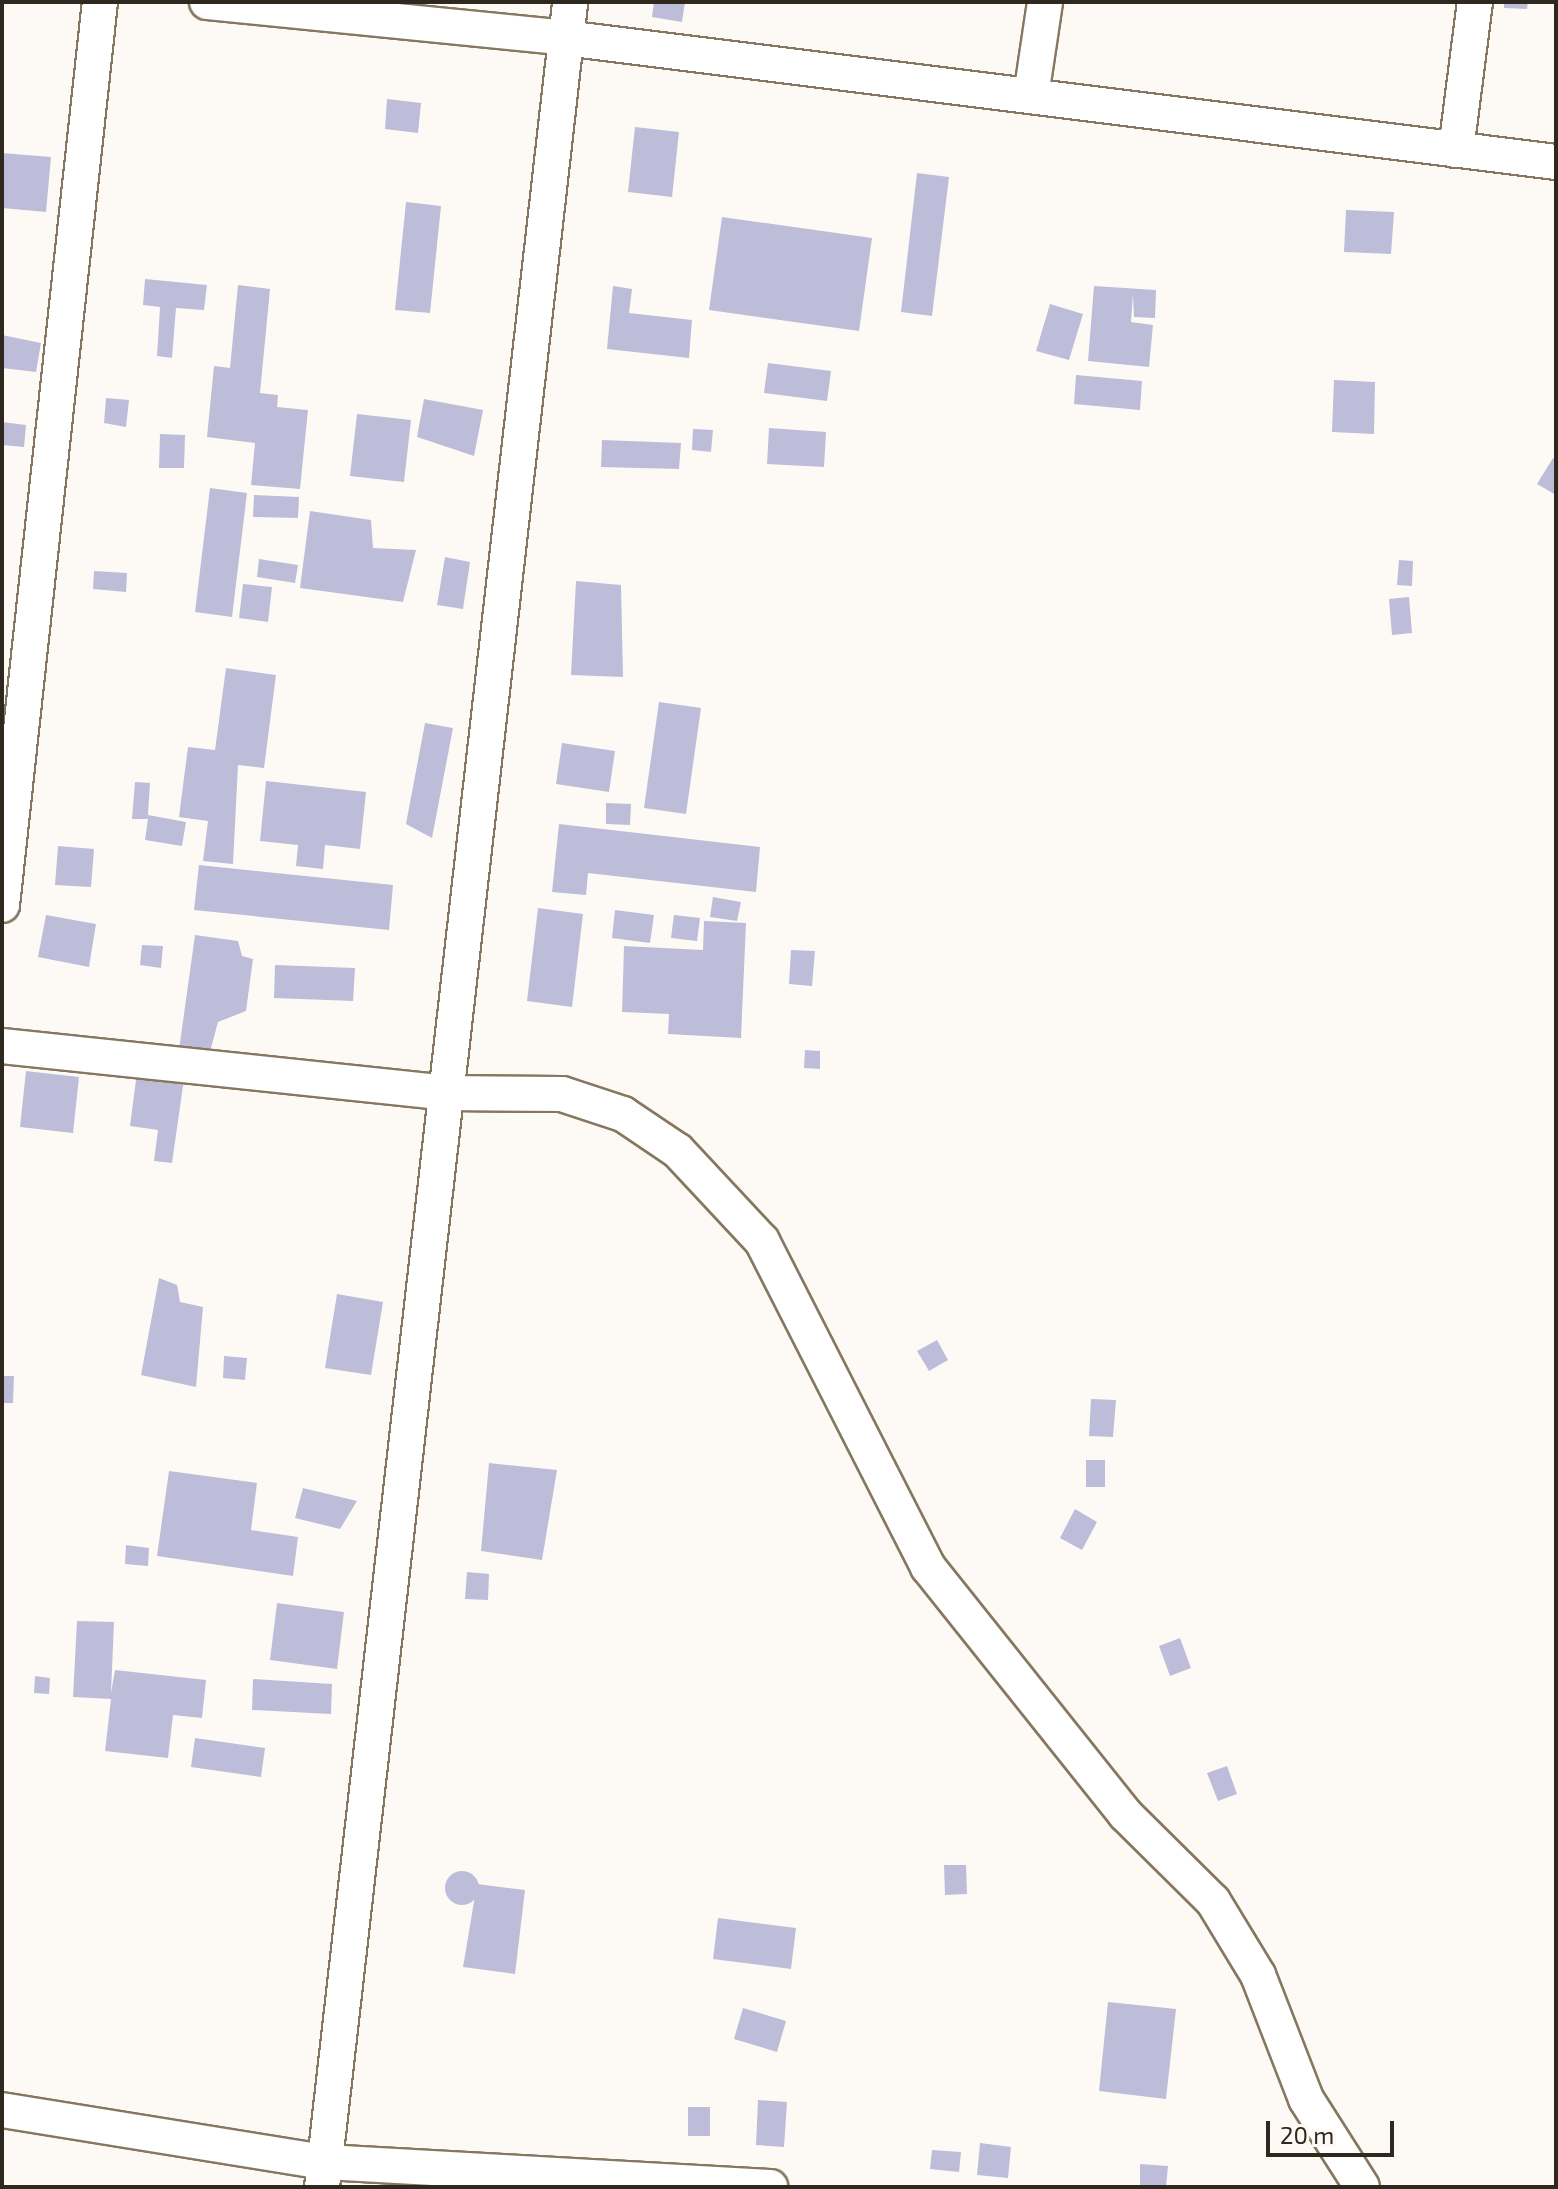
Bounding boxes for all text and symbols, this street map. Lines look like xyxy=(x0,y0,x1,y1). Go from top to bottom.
scale bar xyxy=(1270,2105,1398,2155)
text: 20 m xyxy=(1280,2120,1334,2149)

